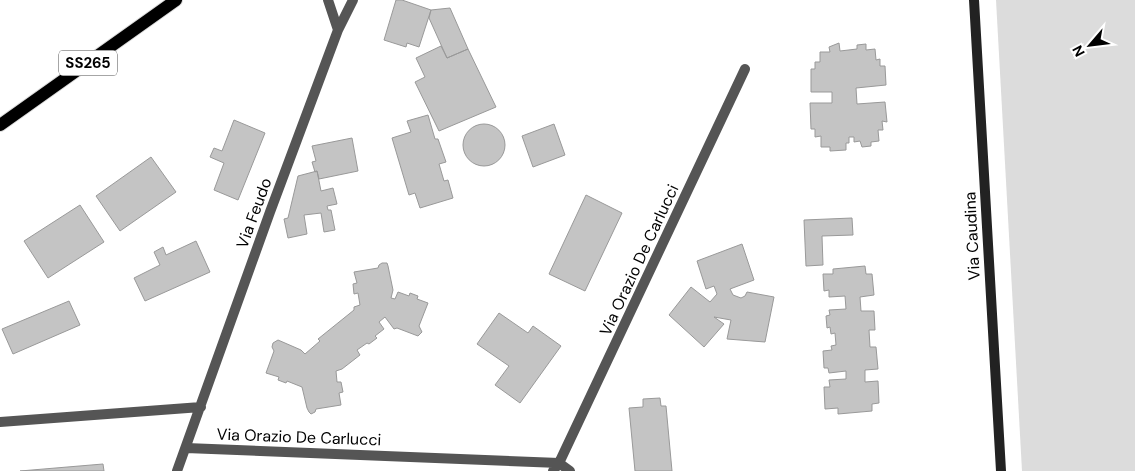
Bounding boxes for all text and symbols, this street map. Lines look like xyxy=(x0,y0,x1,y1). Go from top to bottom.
north arrow xyxy=(1065,20,1115,70)
text: N xyxy=(1068,42,1089,60)
road number: SS265 xyxy=(59,50,117,76)
street label: Via Feudo xyxy=(232,175,276,251)
street label: Via Orazio De Carlucci xyxy=(595,181,683,339)
street label: Via Caudina xyxy=(959,191,985,281)
street label: Via Orazio De Carlucci xyxy=(216,424,382,450)

